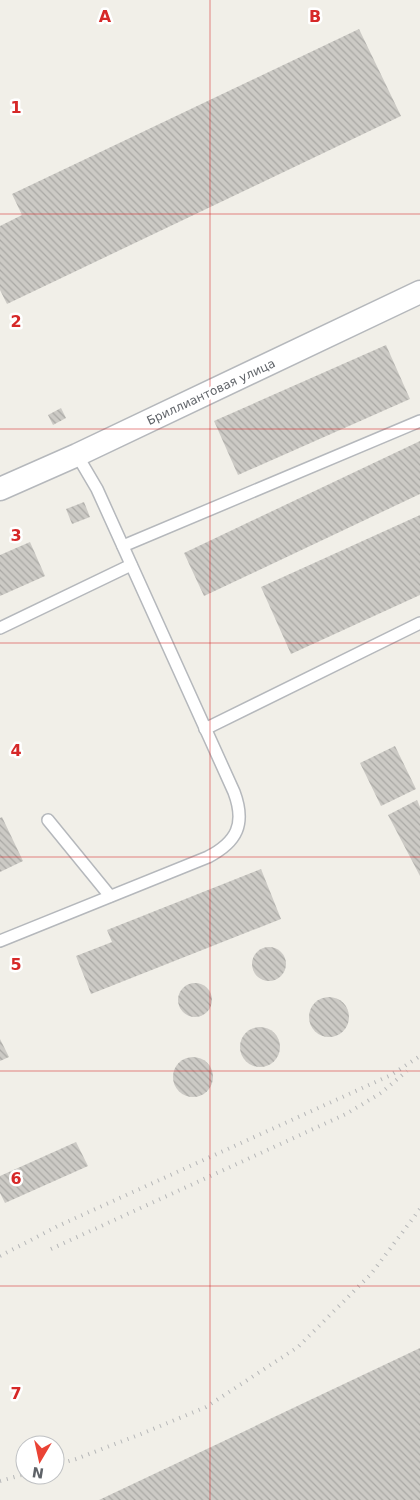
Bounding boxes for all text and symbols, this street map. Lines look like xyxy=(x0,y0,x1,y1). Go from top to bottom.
text: A xyxy=(99,7,112,26)
text: B xyxy=(309,7,321,26)
text: 1 xyxy=(10,98,22,117)
text: 2 xyxy=(10,312,22,331)
street label: Бриллиантовая улица xyxy=(145,356,277,428)
text: 3 xyxy=(10,526,22,545)
text: 4 xyxy=(10,741,22,760)
text: 5 xyxy=(10,955,22,974)
text: 6 xyxy=(10,1169,22,1188)
text: 7 xyxy=(10,1384,22,1403)
north arrow xyxy=(15,1435,65,1485)
text: N xyxy=(31,1464,45,1482)

